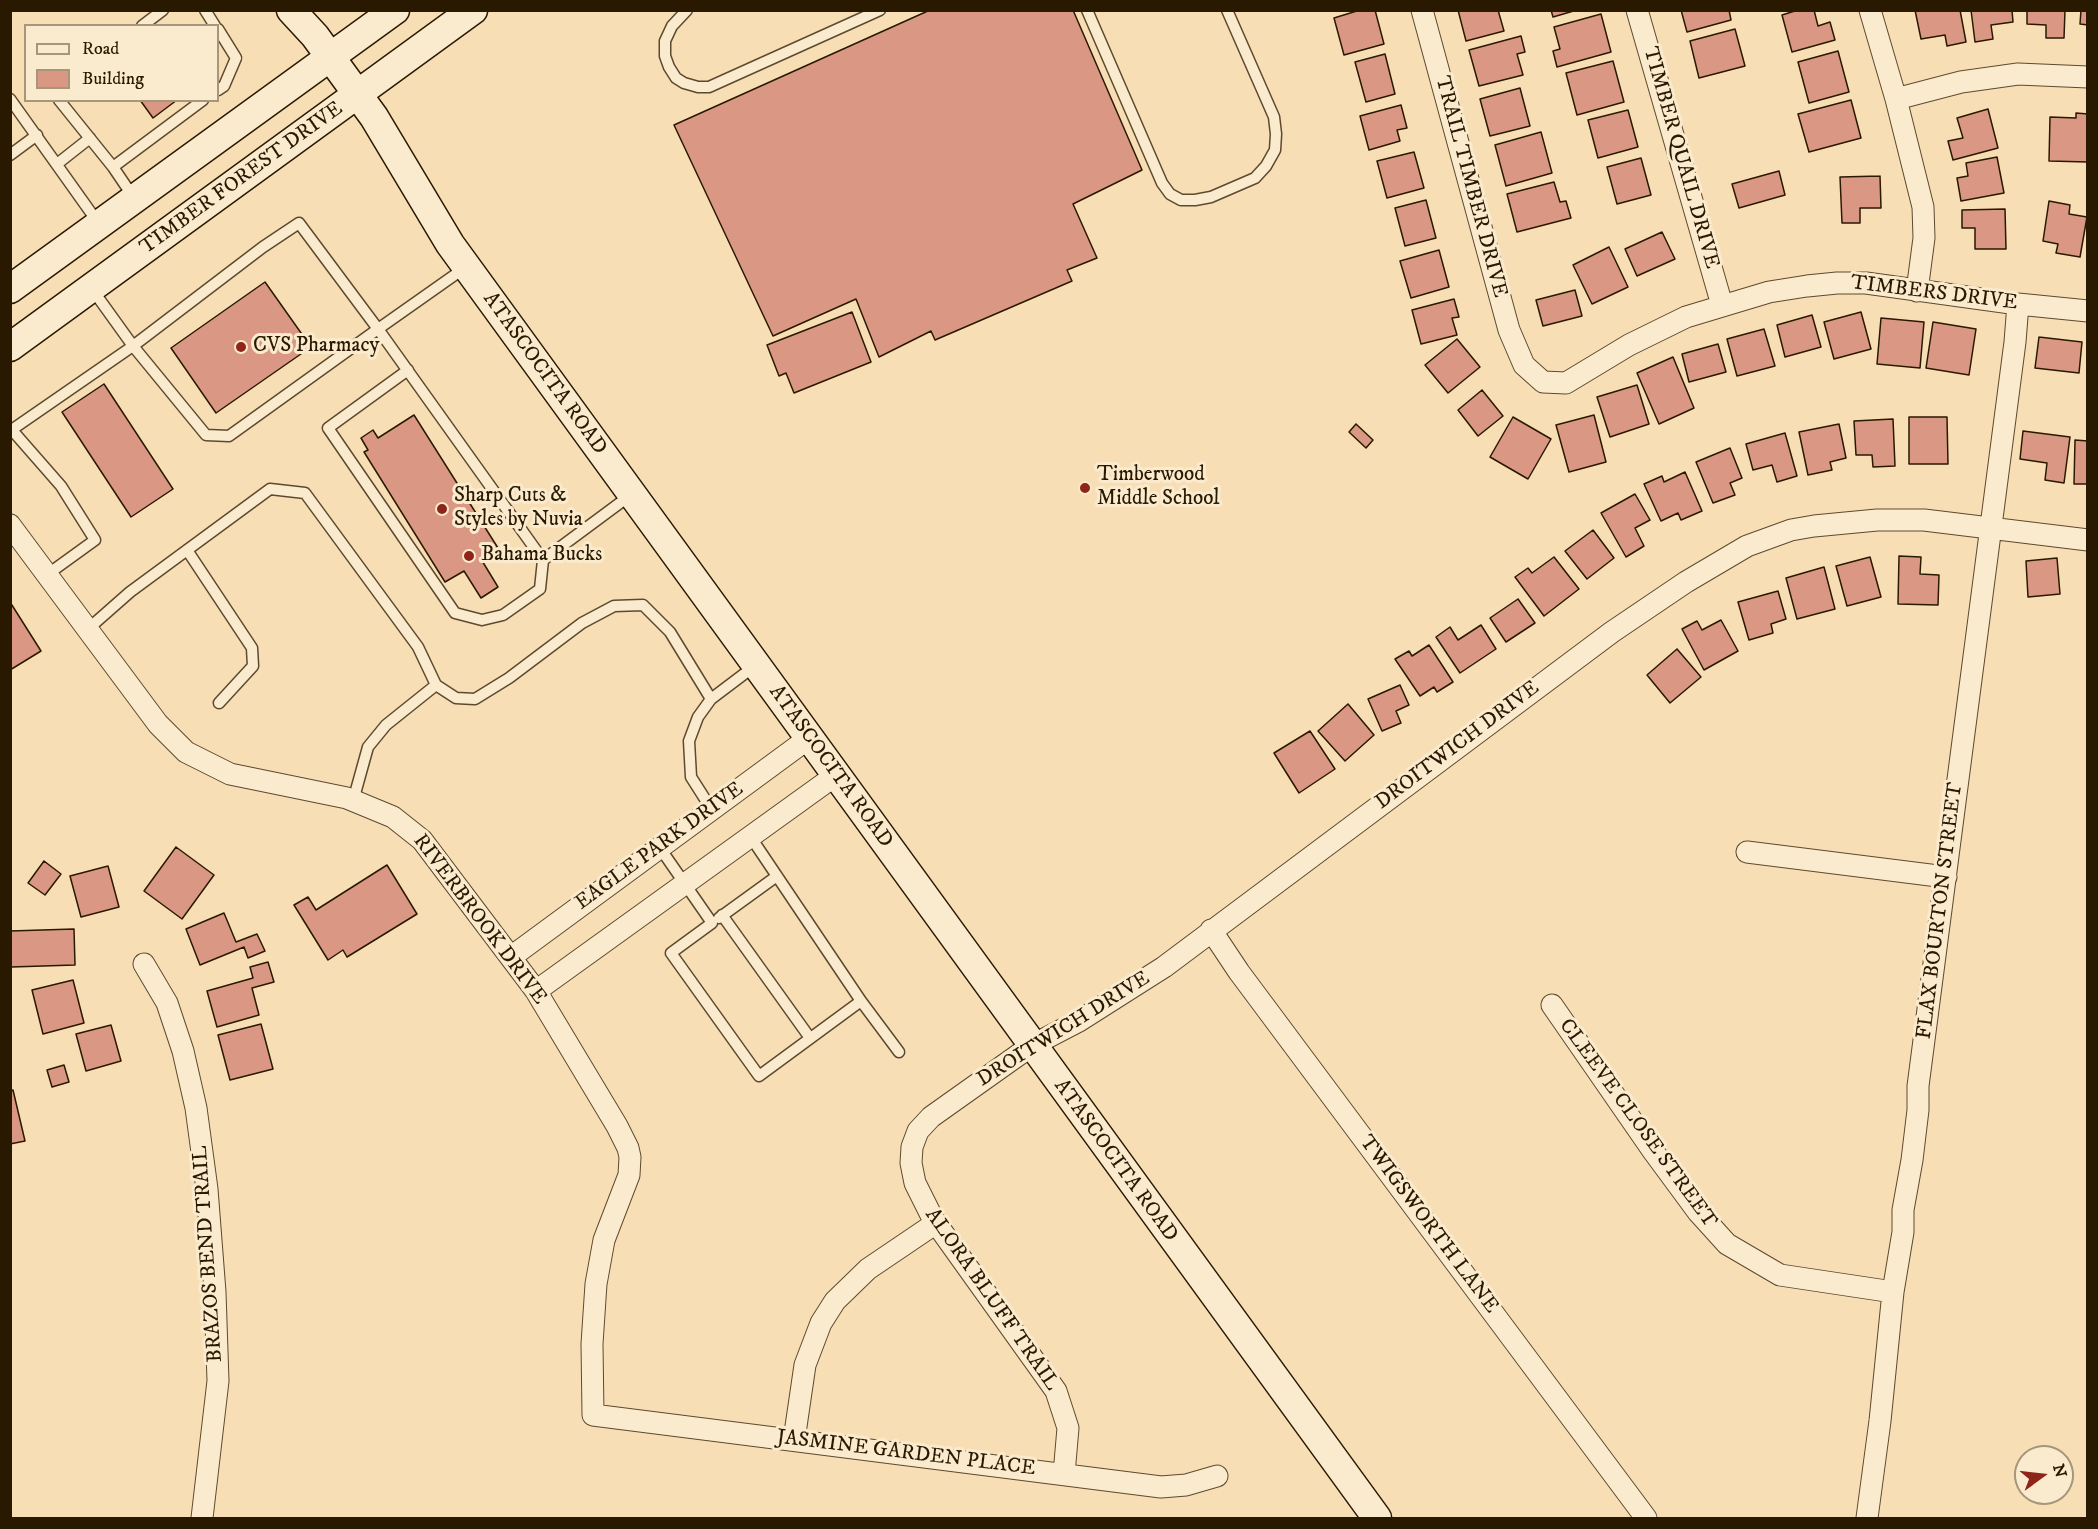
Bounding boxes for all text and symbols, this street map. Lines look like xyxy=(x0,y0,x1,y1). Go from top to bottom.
legend xyxy=(24,24,219,102)
text: Road xyxy=(82,38,119,60)
street label: TIMBER QUAIL DRIVE xyxy=(1636,44,1724,272)
text: Building xyxy=(82,68,144,90)
street label: TRAIL TIMBER DRIVE xyxy=(1428,74,1512,300)
street label: TIMBER FOREST DRIVE xyxy=(136,97,348,261)
street label: TIMBERS DRIVE xyxy=(1849,271,2019,317)
street label: ATASCOCITA ROAD xyxy=(477,288,611,460)
place label: CVS Pharmacy xyxy=(253,334,379,360)
marker: CVS Pharmacy xyxy=(234,340,248,354)
place label: Timberwood Middle School xyxy=(1097,463,1220,513)
marker: Timberwood Middle School xyxy=(1078,481,1092,495)
place label: Sharp Cuts & Styles by Nuvia xyxy=(454,484,583,534)
marker: Sharp Cuts & Styles by Nuvia xyxy=(435,502,449,516)
place label: Bahama Bucks xyxy=(481,543,602,569)
marker: Bahama Bucks xyxy=(462,549,476,563)
street label: DROITWICH DRIVE xyxy=(1371,676,1545,816)
street label: ATASCOCITA ROAD xyxy=(763,681,897,853)
street label: EAGLE PARK DRIVE xyxy=(571,778,749,916)
street label: FLAX BOURTON STREET xyxy=(1913,781,1969,1041)
street label: RIVERBROOK DRIVE xyxy=(407,830,551,1010)
street label: DROITWICH DRIVE xyxy=(973,967,1155,1093)
street label: CLEEVE CLOSE STREET xyxy=(1553,1014,1721,1234)
street label: ATASCOCITA ROAD xyxy=(1048,1075,1182,1247)
street label: TWIGSWORTH LANE xyxy=(1353,1131,1503,1319)
street label: BRAZOS BEND TRAIL xyxy=(189,1145,229,1363)
street label: ALORA BLUFF TRAIL xyxy=(919,1204,1063,1396)
street label: JASMINE GARDEN PLACE xyxy=(775,1426,1037,1482)
north arrow xyxy=(2014,1445,2074,1505)
text: N xyxy=(2048,1462,2071,1480)

